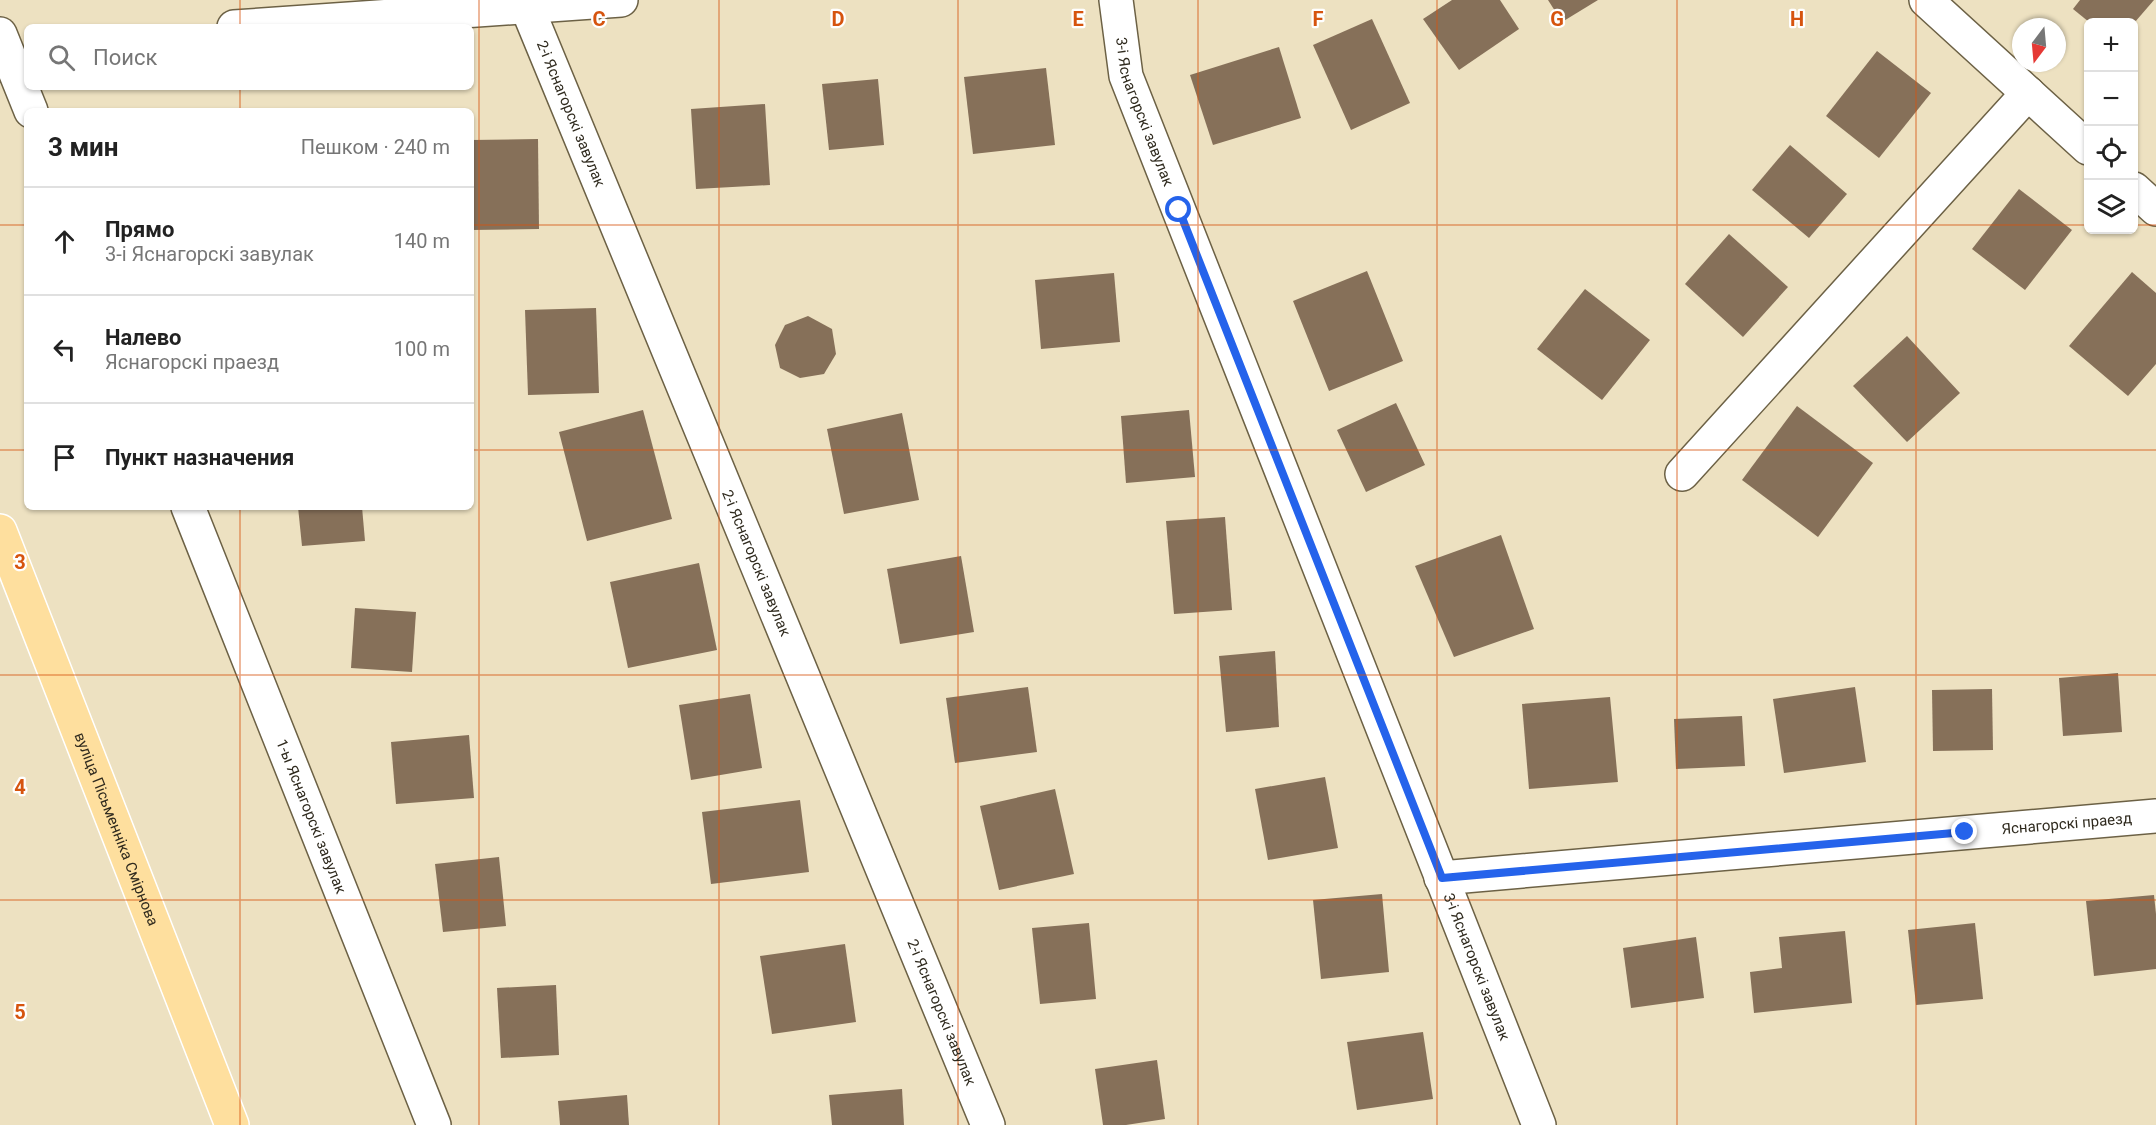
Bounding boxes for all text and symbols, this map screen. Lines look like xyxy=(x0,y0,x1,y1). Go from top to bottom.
text: C xyxy=(592,7,606,31)
text: D xyxy=(832,7,845,31)
text: E xyxy=(1072,7,1084,31)
text: F xyxy=(1313,7,1324,31)
text: G xyxy=(1550,7,1564,31)
text: H xyxy=(1790,7,1804,31)
north arrow xyxy=(2012,18,2066,72)
map controls xyxy=(2084,18,2138,234)
button: + xyxy=(2084,18,2138,72)
search box xyxy=(24,24,474,90)
street label: 3-і Яснагорскі завулак xyxy=(1112,36,1178,189)
street label: 2-і Яснагорскі завулак xyxy=(533,38,609,190)
icon: search xyxy=(45,41,78,74)
text: Поиск xyxy=(93,45,157,70)
button: − xyxy=(2084,72,2138,126)
button: locate xyxy=(2084,126,2138,180)
text: 3 мин xyxy=(48,132,119,162)
text: Пешком · 240 m xyxy=(301,135,450,159)
button: layers xyxy=(2084,180,2138,234)
route start xyxy=(1165,196,1191,222)
text: Прямо xyxy=(105,217,174,242)
icon: ahead xyxy=(48,225,81,258)
text: 140 m xyxy=(394,229,450,253)
text: 3-і Яснагорскі завулак xyxy=(105,242,314,266)
text: Налево xyxy=(105,325,182,350)
icon: left xyxy=(48,333,81,366)
text: 100 m xyxy=(394,337,450,361)
text: Яснагорскі праезд xyxy=(105,350,279,374)
icon: arrive xyxy=(48,441,81,474)
text: Пункт назначения xyxy=(105,445,294,470)
street label: 2-і Яснагорскі завулак xyxy=(718,487,794,639)
text: 3 xyxy=(14,550,26,574)
street label: вуліца Пісьменніка Смірнова xyxy=(71,730,162,928)
street label: 1-ы Яснагорскі завулак xyxy=(272,737,350,896)
text: 4 xyxy=(14,775,26,799)
street label: Яснагорскі праезд xyxy=(2001,809,2133,838)
route end xyxy=(1951,818,1977,844)
street label: 3-і Яснагорскі завулак xyxy=(1440,891,1514,1043)
street label: 2-і Яснагорскі завулак xyxy=(903,936,980,1088)
text: 5 xyxy=(14,1000,26,1024)

